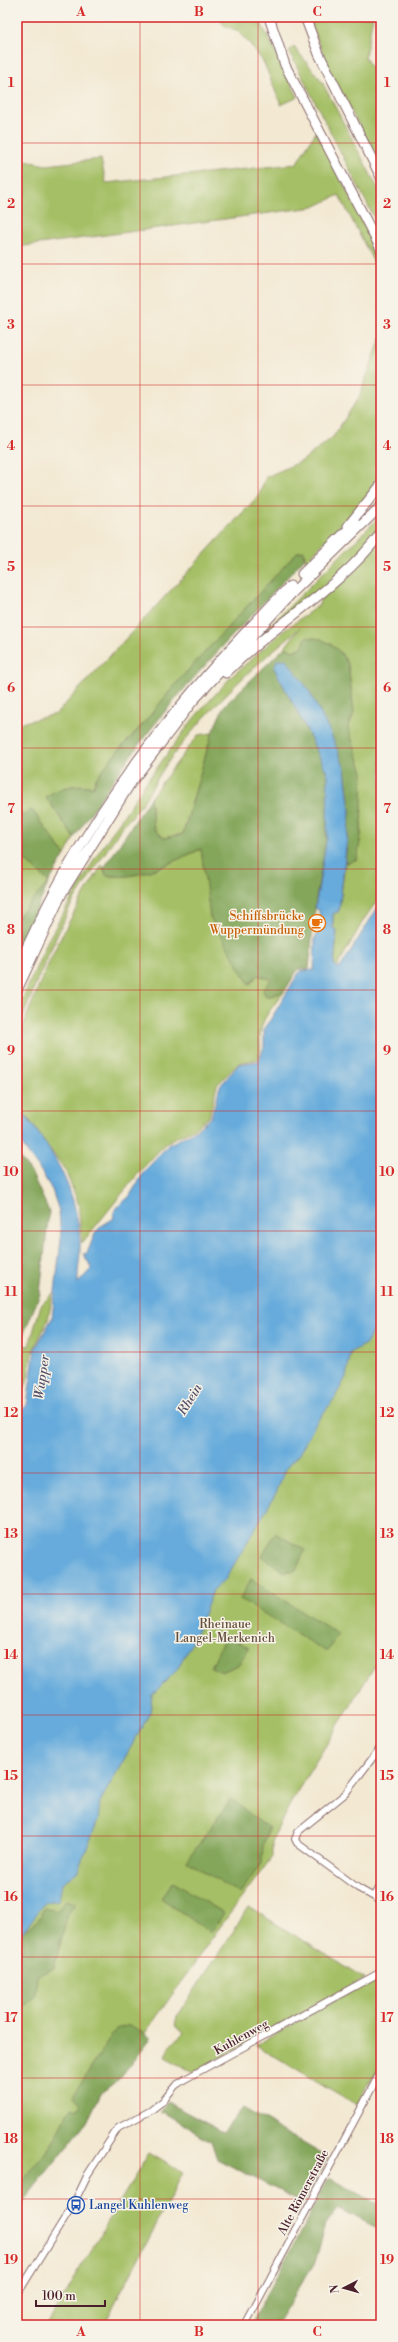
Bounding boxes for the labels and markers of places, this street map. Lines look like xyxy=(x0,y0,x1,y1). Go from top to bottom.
place label: Schiffsbrücke Wuppermündung xyxy=(209,909,305,938)
cafe icon: Schiffsbrücke Wuppermündung xyxy=(307,913,327,933)
bus stop icon: Langel Kuhlenweg xyxy=(66,2195,86,2215)
place label: Langel Kuhlenweg xyxy=(89,2198,189,2213)

